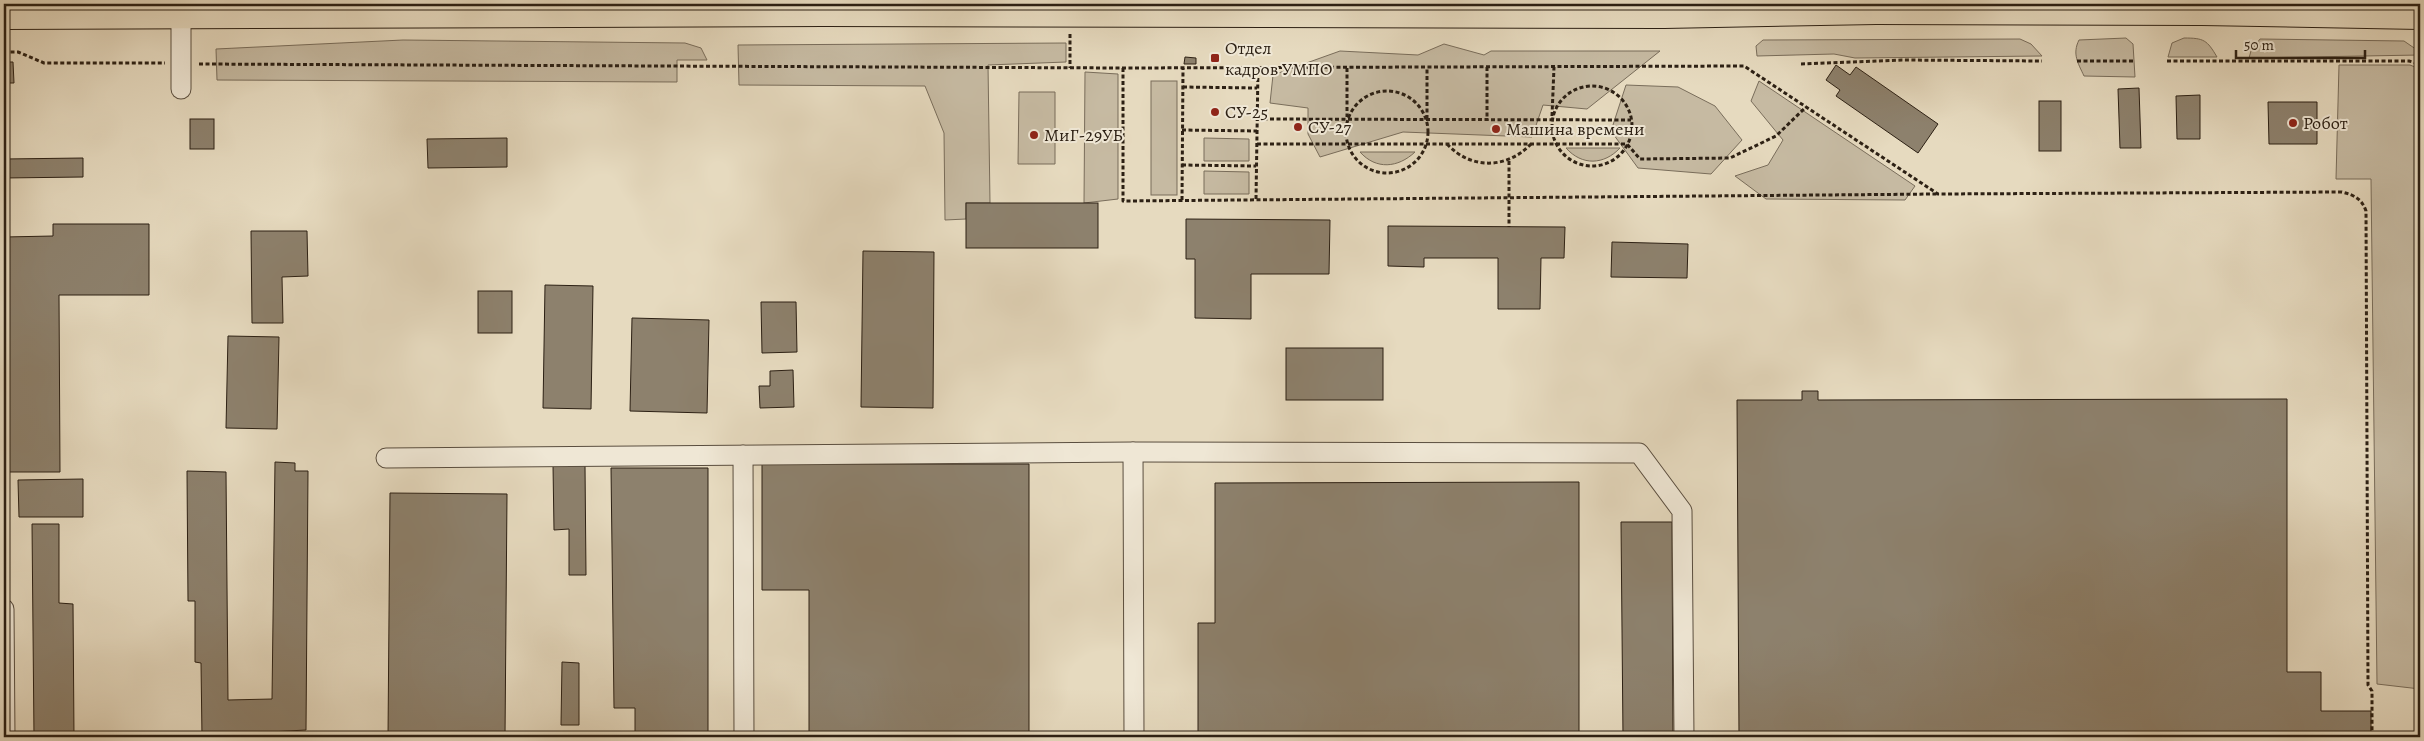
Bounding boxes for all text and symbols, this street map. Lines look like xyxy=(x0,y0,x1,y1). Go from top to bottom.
scale bar xyxy=(2236,28,2365,60)
text: 50 m xyxy=(2244,35,2274,55)
place label: Отдел кадров УМПО xyxy=(1225,36,1333,81)
marker: Отдел кадров УМПО xyxy=(1209,52,1221,64)
place label: СУ-25 xyxy=(1225,100,1268,124)
marker: СУ-25 xyxy=(1209,106,1221,118)
place label: Робот xyxy=(2303,111,2348,135)
place label: СУ-27 xyxy=(1308,115,1352,139)
place label: Машина времени xyxy=(1506,117,1645,141)
marker: Робот xyxy=(2287,117,2299,129)
marker: СУ-27 xyxy=(1292,121,1304,133)
place label: МиГ-29УБ xyxy=(1044,123,1123,147)
marker: Машина времени xyxy=(1490,123,1502,135)
marker: МиГ-29УБ xyxy=(1028,129,1040,141)

